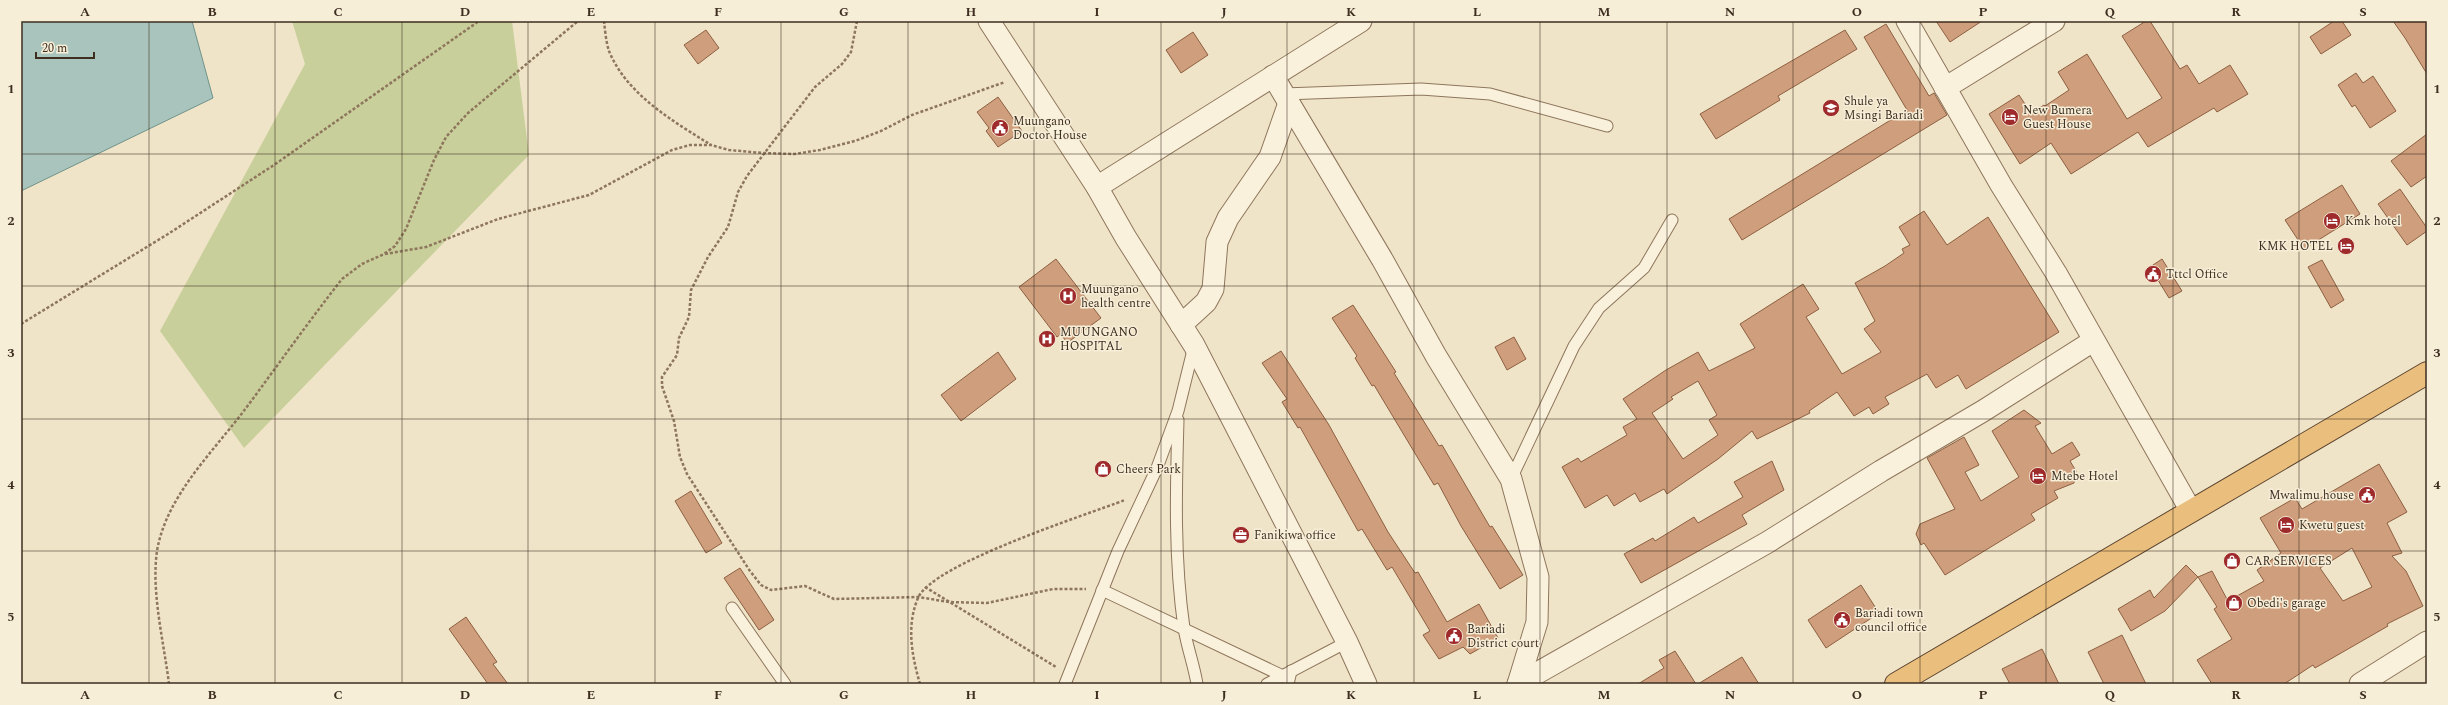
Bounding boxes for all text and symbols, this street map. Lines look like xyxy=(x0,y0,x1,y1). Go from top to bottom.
text: A xyxy=(80,2,90,22)
text: B xyxy=(207,2,217,22)
text: C xyxy=(333,2,343,22)
text: D xyxy=(460,2,470,22)
text: E xyxy=(587,2,596,22)
text: F xyxy=(714,2,722,22)
text: G xyxy=(839,2,849,22)
text: H xyxy=(966,2,977,22)
text: I xyxy=(1094,2,1100,22)
text: J xyxy=(1221,2,1227,22)
text: K xyxy=(1346,2,1356,22)
text: L xyxy=(1473,2,1481,22)
text: M xyxy=(1598,2,1611,22)
text: N xyxy=(1725,2,1736,22)
text: O xyxy=(1852,2,1862,22)
text: P xyxy=(1979,2,1988,22)
text: Q xyxy=(2105,2,2116,22)
text: R xyxy=(2231,2,2241,22)
text: S xyxy=(2359,2,2367,22)
scale bar xyxy=(36,34,94,60)
text: 20 m xyxy=(42,39,67,58)
text: 1 xyxy=(7,79,15,99)
text: 1 xyxy=(2433,79,2441,99)
place label: Shule ya Msingi Bariadi xyxy=(1844,92,1924,125)
school or university icon: Shule ya Msingi Bariadi xyxy=(1821,98,1841,118)
place label: New Bumera Guest House xyxy=(2023,101,2092,134)
hotel icon: New Bumera Guest House xyxy=(2000,107,2020,127)
place label: Muungano Doctor House xyxy=(1013,112,1087,145)
public building icon: Muungano Doctor House xyxy=(990,118,1010,138)
text: 2 xyxy=(7,211,15,231)
hotel icon: Kmk hotel xyxy=(2322,211,2342,231)
text: 2 xyxy=(2433,211,2441,231)
place label: Kmk hotel xyxy=(2345,212,2401,231)
hotel icon: KMK HOTEL xyxy=(2336,236,2356,256)
place label: KMK HOTEL xyxy=(2258,237,2333,256)
public building icon: Tttcl Office xyxy=(2143,264,2163,284)
place label: Tttcl Office xyxy=(2166,265,2228,284)
place label: Muungano health centre xyxy=(1081,280,1151,313)
hospital icon: Muungano health centre xyxy=(1058,286,1078,306)
place label: MUUNGANO HOSPITAL xyxy=(1060,323,1138,356)
hospital icon: MUUNGANO HOSPITAL xyxy=(1037,329,1057,349)
text: 3 xyxy=(7,343,15,363)
text: 3 xyxy=(2433,343,2441,363)
shop icon: Cheers Park xyxy=(1093,459,1113,479)
place label: Cheers Park xyxy=(1116,460,1181,479)
hotel icon: Mtebe Hotel xyxy=(2028,466,2048,486)
place label: Mtebe Hotel xyxy=(2051,467,2118,486)
text: 4 xyxy=(7,475,15,495)
text: 4 xyxy=(2433,475,2441,495)
public building icon: Mwalimu house xyxy=(2357,485,2377,505)
place label: Mwalimu house xyxy=(2269,486,2354,505)
hotel icon: Kwetu guest xyxy=(2276,515,2296,535)
place label: Kwetu guest xyxy=(2299,516,2365,535)
office icon: Fanikiwa office xyxy=(1231,525,1251,545)
place label: Fanikiwa office xyxy=(1254,526,1336,545)
shop icon: CAR SERVICES xyxy=(2222,551,2242,571)
place label: CAR SERVICES xyxy=(2245,552,2332,571)
shop icon: Obedi's garage xyxy=(2224,593,2244,613)
place label: Obedi's garage xyxy=(2247,594,2326,613)
place label: Bariadi town council office xyxy=(1855,604,1927,637)
text: 5 xyxy=(7,607,15,627)
text: 5 xyxy=(2433,607,2441,627)
public building icon: Bariadi town council office xyxy=(1832,610,1852,630)
place label: Bariadi District court xyxy=(1467,620,1539,653)
public building icon: Bariadi District court xyxy=(1444,626,1464,646)
text: A xyxy=(80,685,90,705)
text: B xyxy=(207,685,217,705)
text: C xyxy=(333,685,343,705)
text: D xyxy=(460,685,470,705)
text: E xyxy=(587,685,596,705)
text: F xyxy=(714,685,722,705)
text: G xyxy=(839,685,849,705)
text: H xyxy=(966,685,977,705)
text: I xyxy=(1094,685,1100,705)
text: J xyxy=(1221,685,1227,705)
text: K xyxy=(1346,685,1356,705)
text: L xyxy=(1473,685,1481,705)
text: M xyxy=(1598,685,1611,705)
text: N xyxy=(1725,685,1736,705)
text: O xyxy=(1852,685,1862,705)
text: P xyxy=(1979,685,1988,705)
text: Q xyxy=(2105,685,2116,705)
text: R xyxy=(2231,685,2241,705)
text: S xyxy=(2359,685,2367,705)

